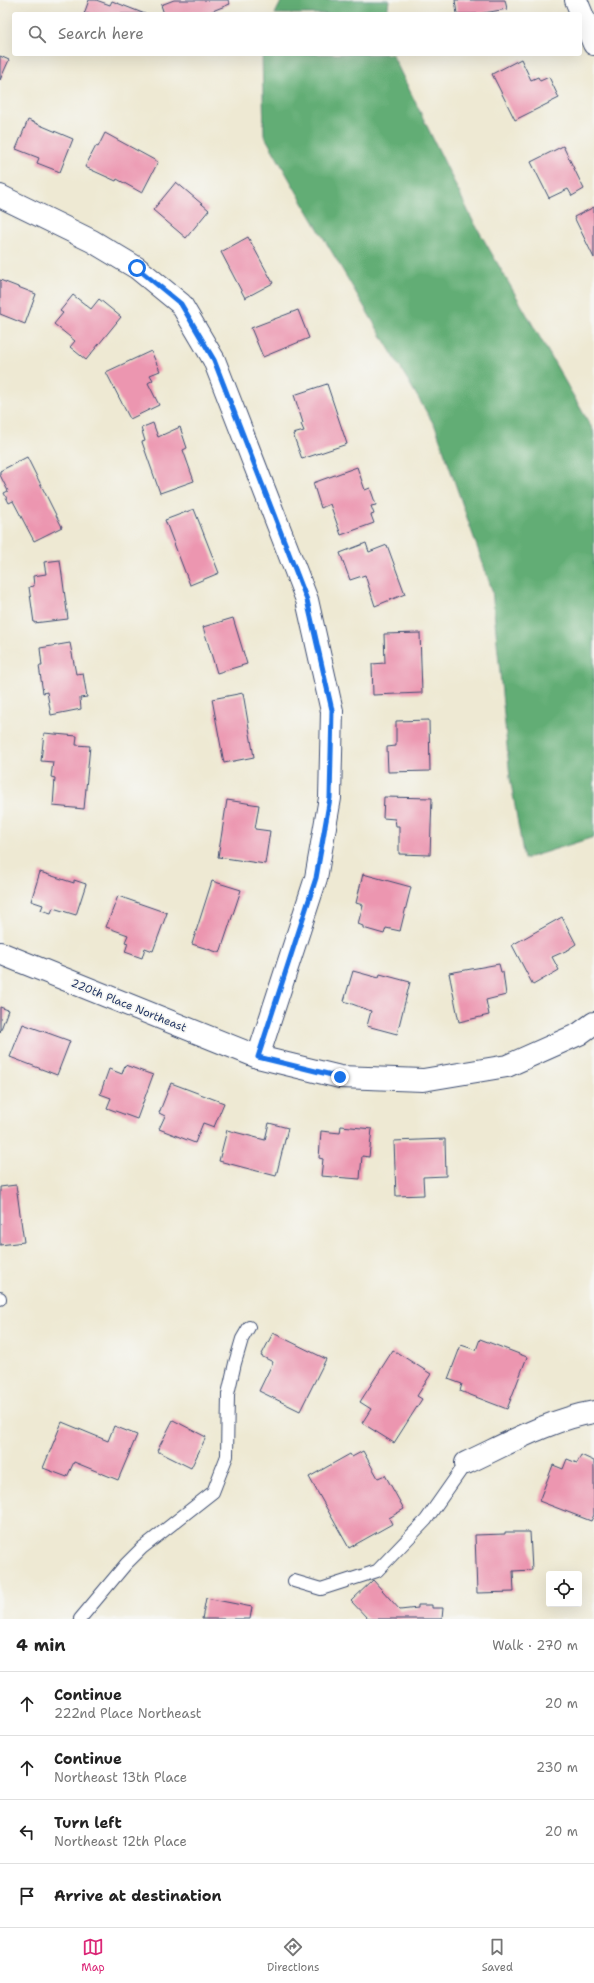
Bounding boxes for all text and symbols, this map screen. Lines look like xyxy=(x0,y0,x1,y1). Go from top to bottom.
search box xyxy=(12,12,582,56)
icon: search xyxy=(26,23,48,45)
text: Search here xyxy=(58,24,144,44)
route start xyxy=(128,259,146,277)
street label: 220th Place Northeast xyxy=(69,975,189,1036)
route end xyxy=(331,1068,349,1086)
map controls xyxy=(546,1571,582,1607)
button: locate xyxy=(546,1571,582,1607)
text: 4 min xyxy=(16,1634,66,1656)
text: Walk · 270 m xyxy=(492,1637,578,1654)
text: Continue xyxy=(54,1685,122,1705)
icon: ahead xyxy=(16,1693,38,1715)
text: 20 m xyxy=(545,1695,578,1712)
text: 222nd Place Northeast xyxy=(54,1705,202,1722)
text: Continue xyxy=(54,1749,122,1769)
icon: ahead xyxy=(16,1757,38,1779)
text: 230 m xyxy=(536,1759,578,1776)
text: Northeast 13th Place xyxy=(54,1769,187,1786)
text: Turn left xyxy=(54,1813,122,1833)
icon: left xyxy=(16,1821,38,1843)
text: 20 m xyxy=(545,1823,578,1840)
text: Northeast 12th Place xyxy=(54,1833,187,1850)
icon: arrive xyxy=(16,1885,38,1907)
text: Arrive at destination xyxy=(54,1886,222,1906)
tab: Map xyxy=(81,1936,105,1975)
tab: Directions xyxy=(267,1936,319,1975)
tab: Saved xyxy=(482,1936,513,1975)

